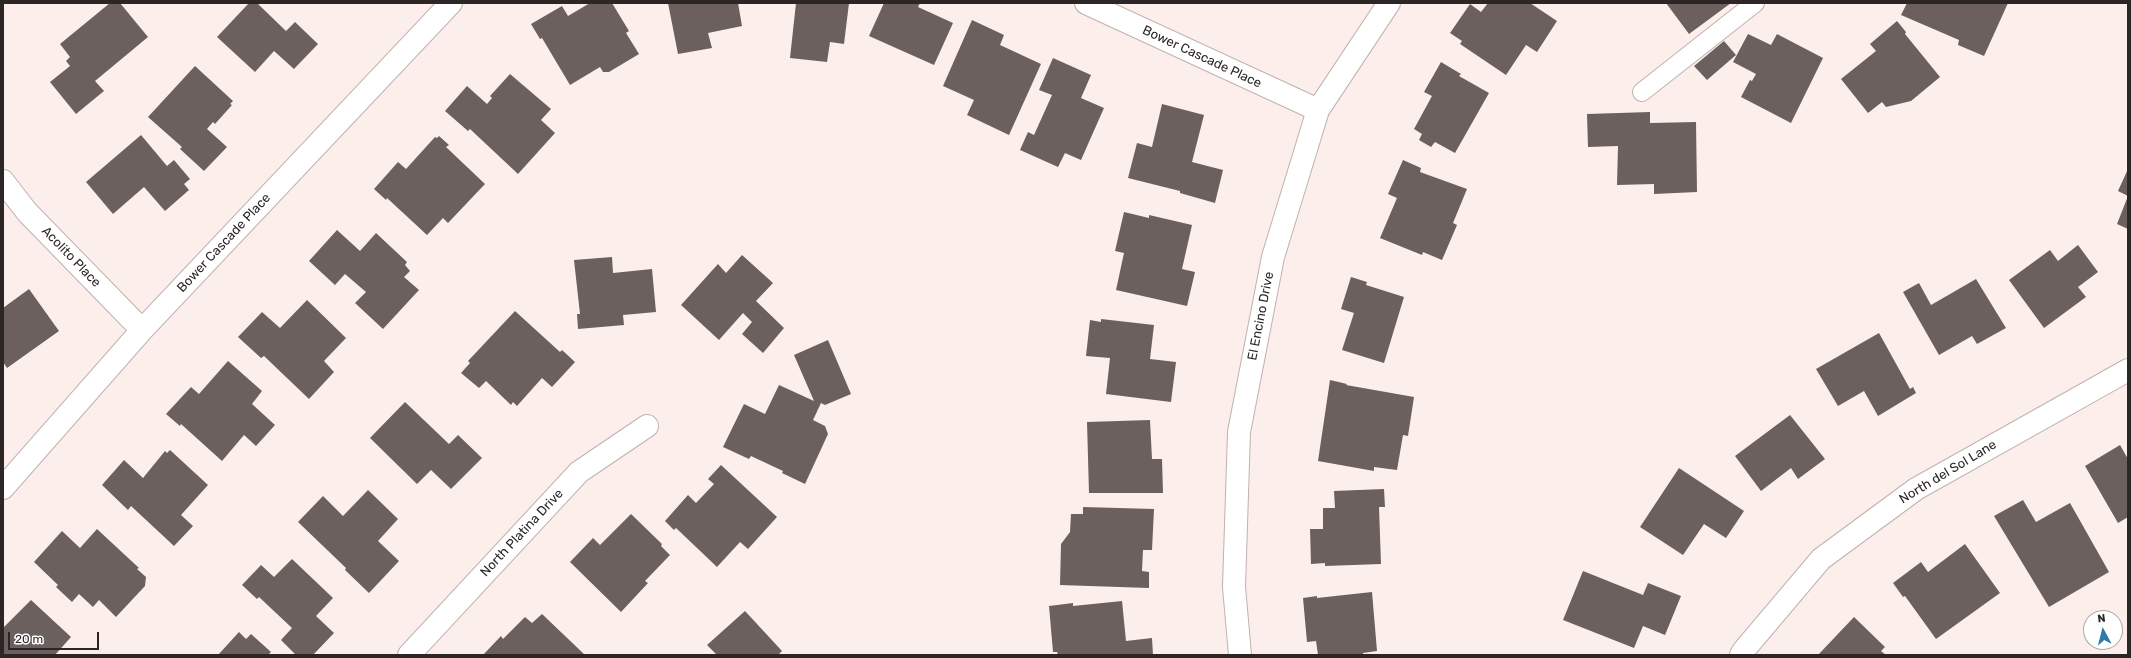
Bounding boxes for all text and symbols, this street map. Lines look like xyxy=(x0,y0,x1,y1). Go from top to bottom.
street label: Bower Cascade Place xyxy=(1140,23,1264,91)
street label: Bower Cascade Place xyxy=(174,190,274,296)
street label: Acolito Place xyxy=(38,223,104,291)
street label: El Encino Drive xyxy=(1245,270,1277,362)
street label: North del Sol Lane xyxy=(1897,437,1999,507)
street label: North Platina Drive xyxy=(477,486,567,580)
north arrow xyxy=(2083,610,2123,650)
text: N xyxy=(2097,612,2106,626)
scale bar xyxy=(10,624,101,650)
text: 20 m xyxy=(15,632,43,646)

